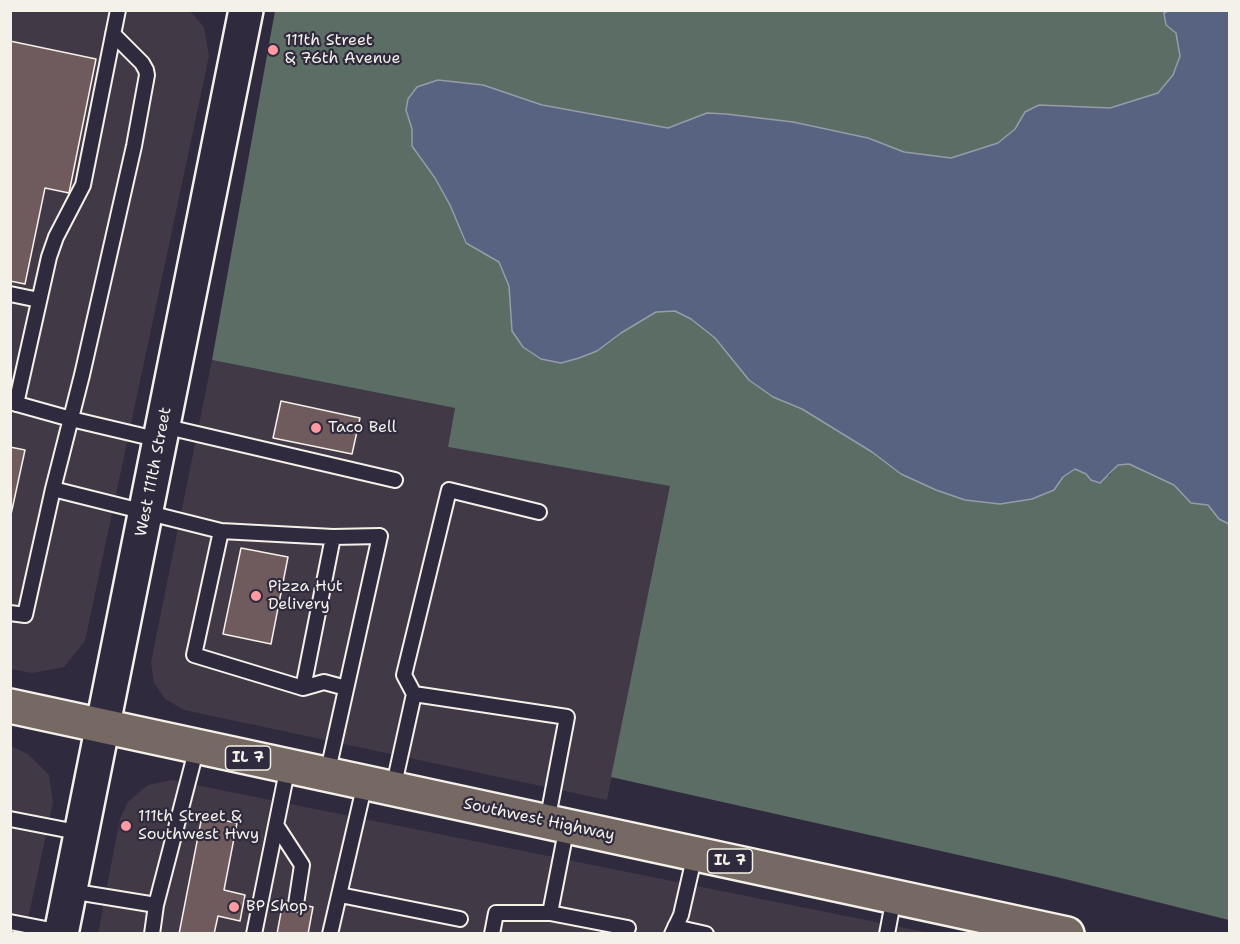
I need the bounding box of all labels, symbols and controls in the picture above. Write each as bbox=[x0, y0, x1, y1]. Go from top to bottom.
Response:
place label: 111th Street & 76th Avenue bbox=[285, 31, 400, 69]
marker: 111th Street & 76th Avenue bbox=[266, 43, 280, 57]
street label: West 111th Street bbox=[132, 406, 176, 538]
place label: Taco Bell bbox=[328, 418, 396, 438]
marker: Taco Bell bbox=[309, 421, 323, 435]
place label: Pizza Hut Delivery bbox=[268, 577, 343, 615]
marker: Pizza Hut Delivery bbox=[249, 589, 263, 603]
road number: IL 7 bbox=[226, 746, 270, 770]
street label: Southwest Highway bbox=[462, 795, 616, 845]
place label: 111th Street & Southwest Hwy bbox=[138, 807, 259, 845]
marker: 111th Street & Southwest Hwy bbox=[119, 819, 133, 833]
road number: IL 7 bbox=[708, 849, 752, 873]
place label: BP Shop bbox=[246, 897, 308, 917]
marker: BP Shop bbox=[227, 900, 241, 914]

